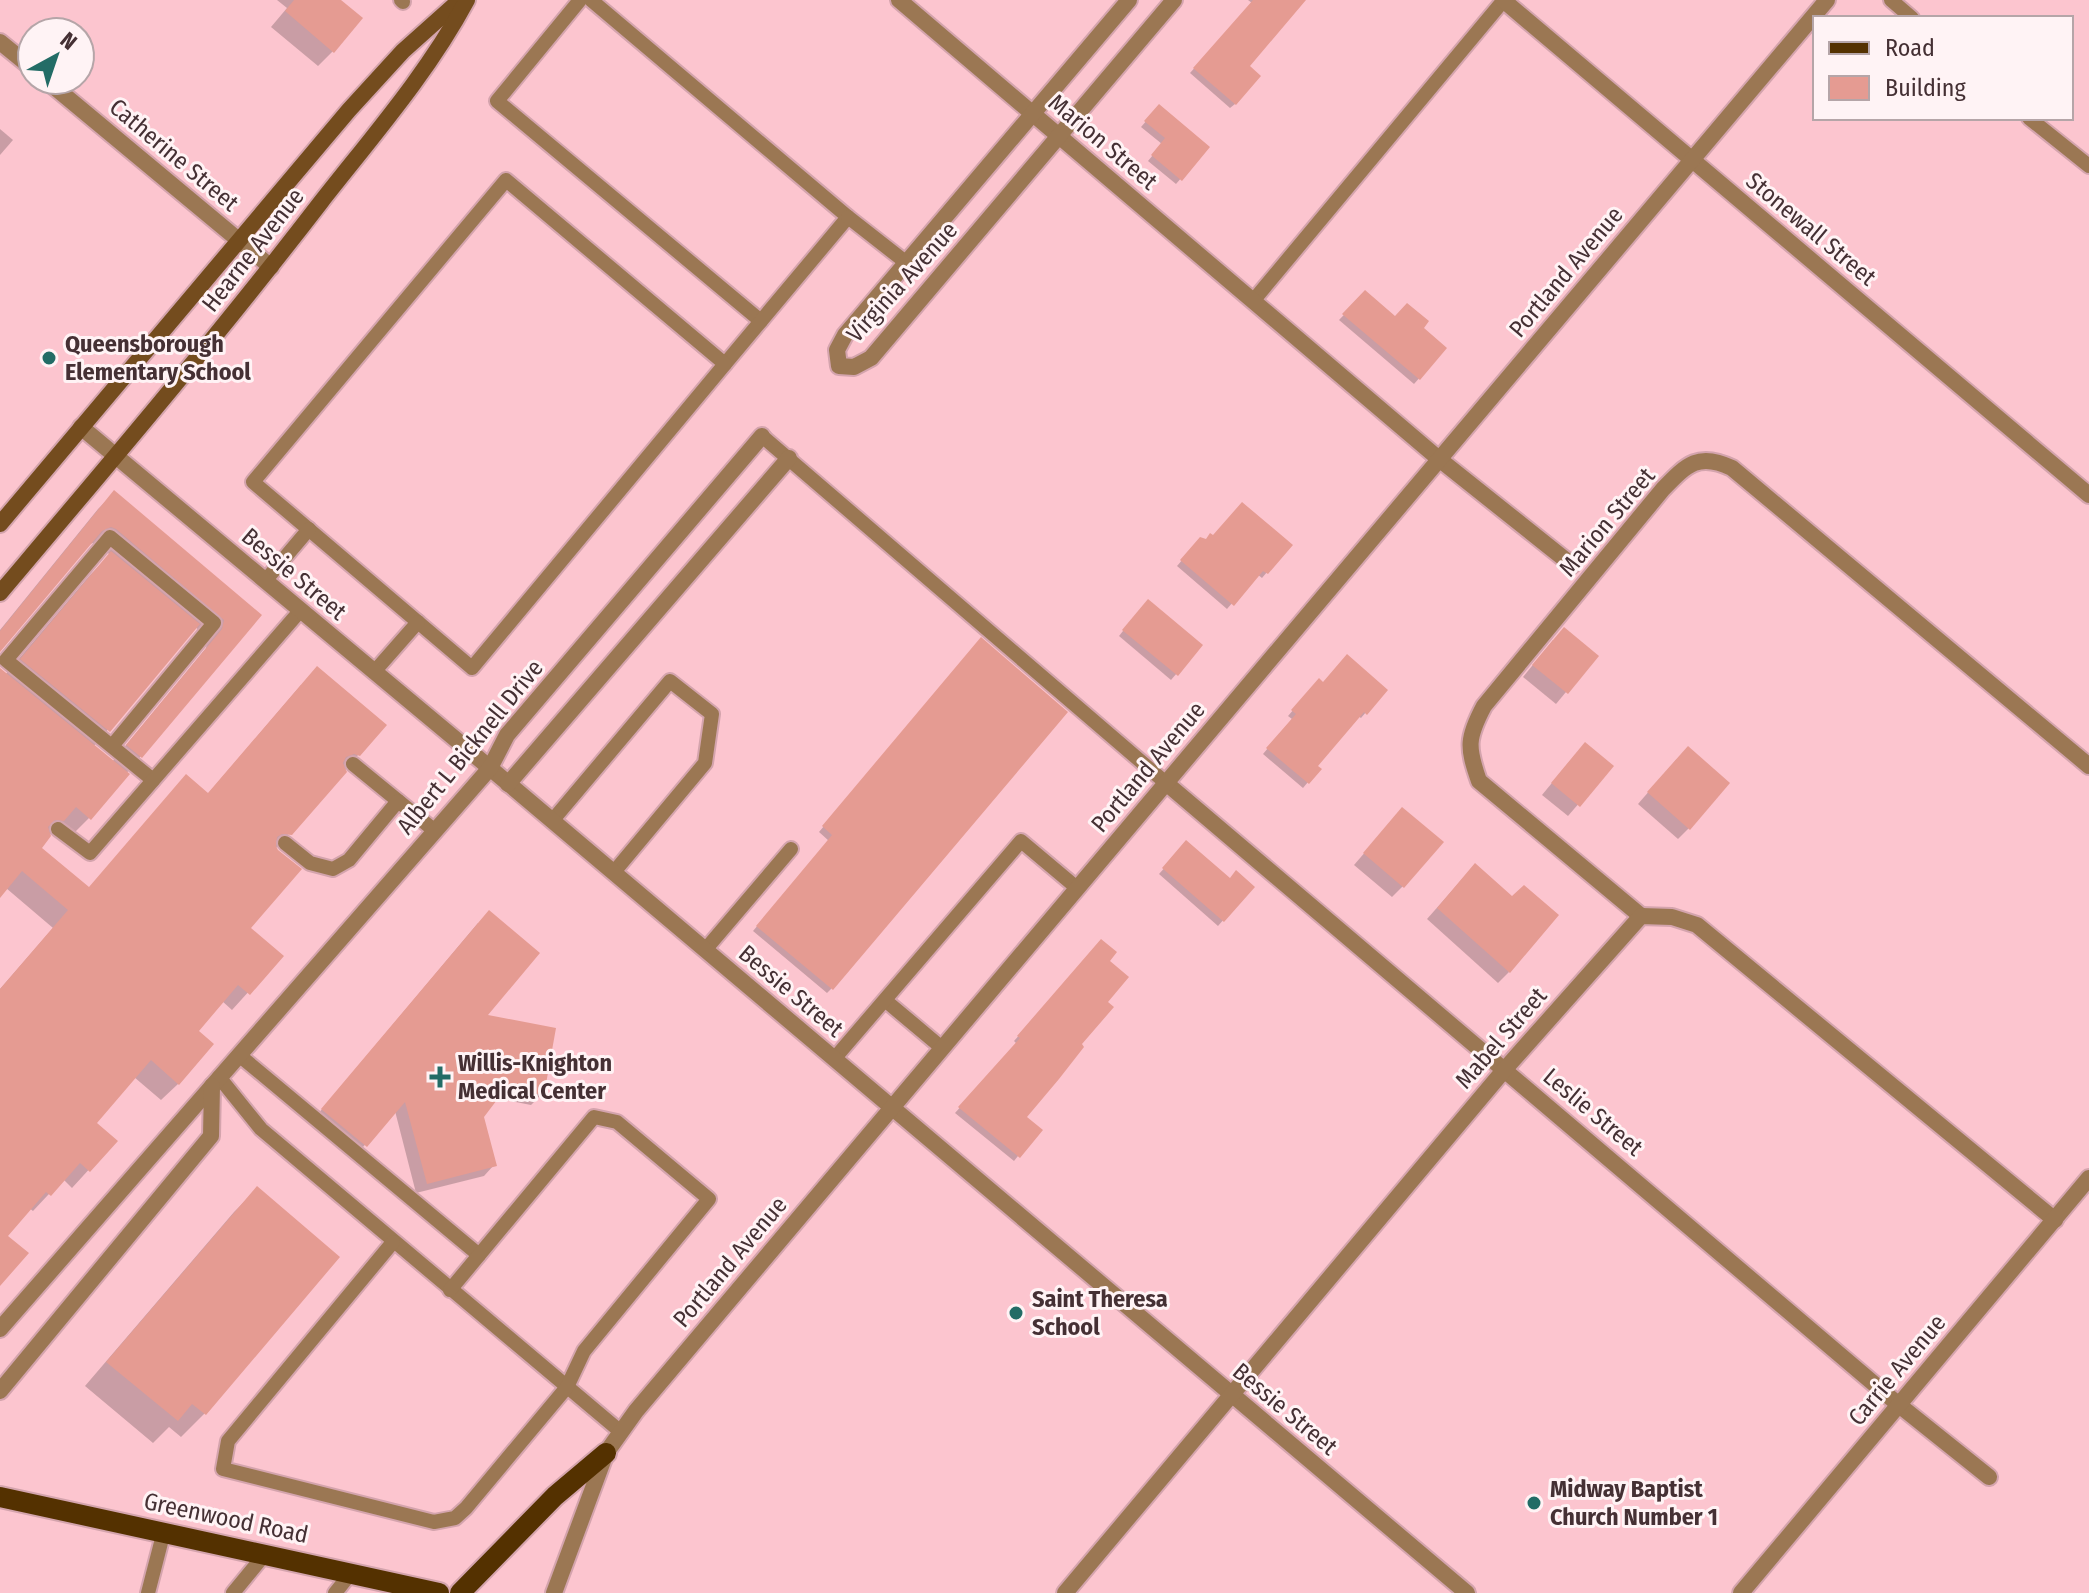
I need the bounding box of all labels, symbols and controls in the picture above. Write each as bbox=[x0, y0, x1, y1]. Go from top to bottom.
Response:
north arrow bbox=[16, 16, 96, 96]
legend bbox=[1813, 16, 2073, 120]
text: N bbox=[55, 26, 82, 56]
text: Road bbox=[1885, 34, 1935, 62]
text: Building bbox=[1885, 74, 1967, 102]
street label: Marion Street bbox=[1043, 88, 1163, 196]
street label: Catherine Street bbox=[104, 93, 244, 217]
street label: Stonewall Street bbox=[1740, 167, 1882, 291]
street label: Hearne Avenue bbox=[196, 183, 310, 317]
street label: Portland Avenue bbox=[1503, 201, 1629, 343]
street label: Virginia Avenue bbox=[841, 216, 963, 348]
place label: Queensborough Elementary School bbox=[65, 330, 251, 386]
marker: Queensborough Elementary School bbox=[40, 349, 58, 367]
street label: Marion Street bbox=[1553, 462, 1661, 582]
street label: Bessie Street bbox=[236, 522, 352, 626]
street label: Albert L Bicknell Drive bbox=[391, 654, 549, 840]
street label: Portland Avenue bbox=[1085, 696, 1211, 838]
street label: Bessie Street bbox=[733, 939, 849, 1043]
street label: Mabel Street bbox=[1450, 982, 1552, 1094]
place label: Willis-Knighton Medical Center bbox=[458, 1049, 612, 1105]
street label: Leslie Street bbox=[1538, 1062, 1648, 1162]
marker: Willis-Knighton Medical Center bbox=[429, 1066, 451, 1088]
street label: Portland Avenue bbox=[667, 1191, 793, 1333]
place label: Saint Theresa School bbox=[1032, 1285, 1168, 1341]
marker: Saint Theresa School bbox=[1007, 1304, 1025, 1322]
street label: Carrie Avenue bbox=[1843, 1309, 1951, 1431]
street label: Bessie Street bbox=[1227, 1357, 1343, 1461]
place label: Midway Baptist Church Number 1 bbox=[1550, 1475, 1718, 1531]
street label: Greenwood Road bbox=[141, 1487, 311, 1549]
marker: Midway Baptist Church Number 1 bbox=[1525, 1494, 1543, 1512]

